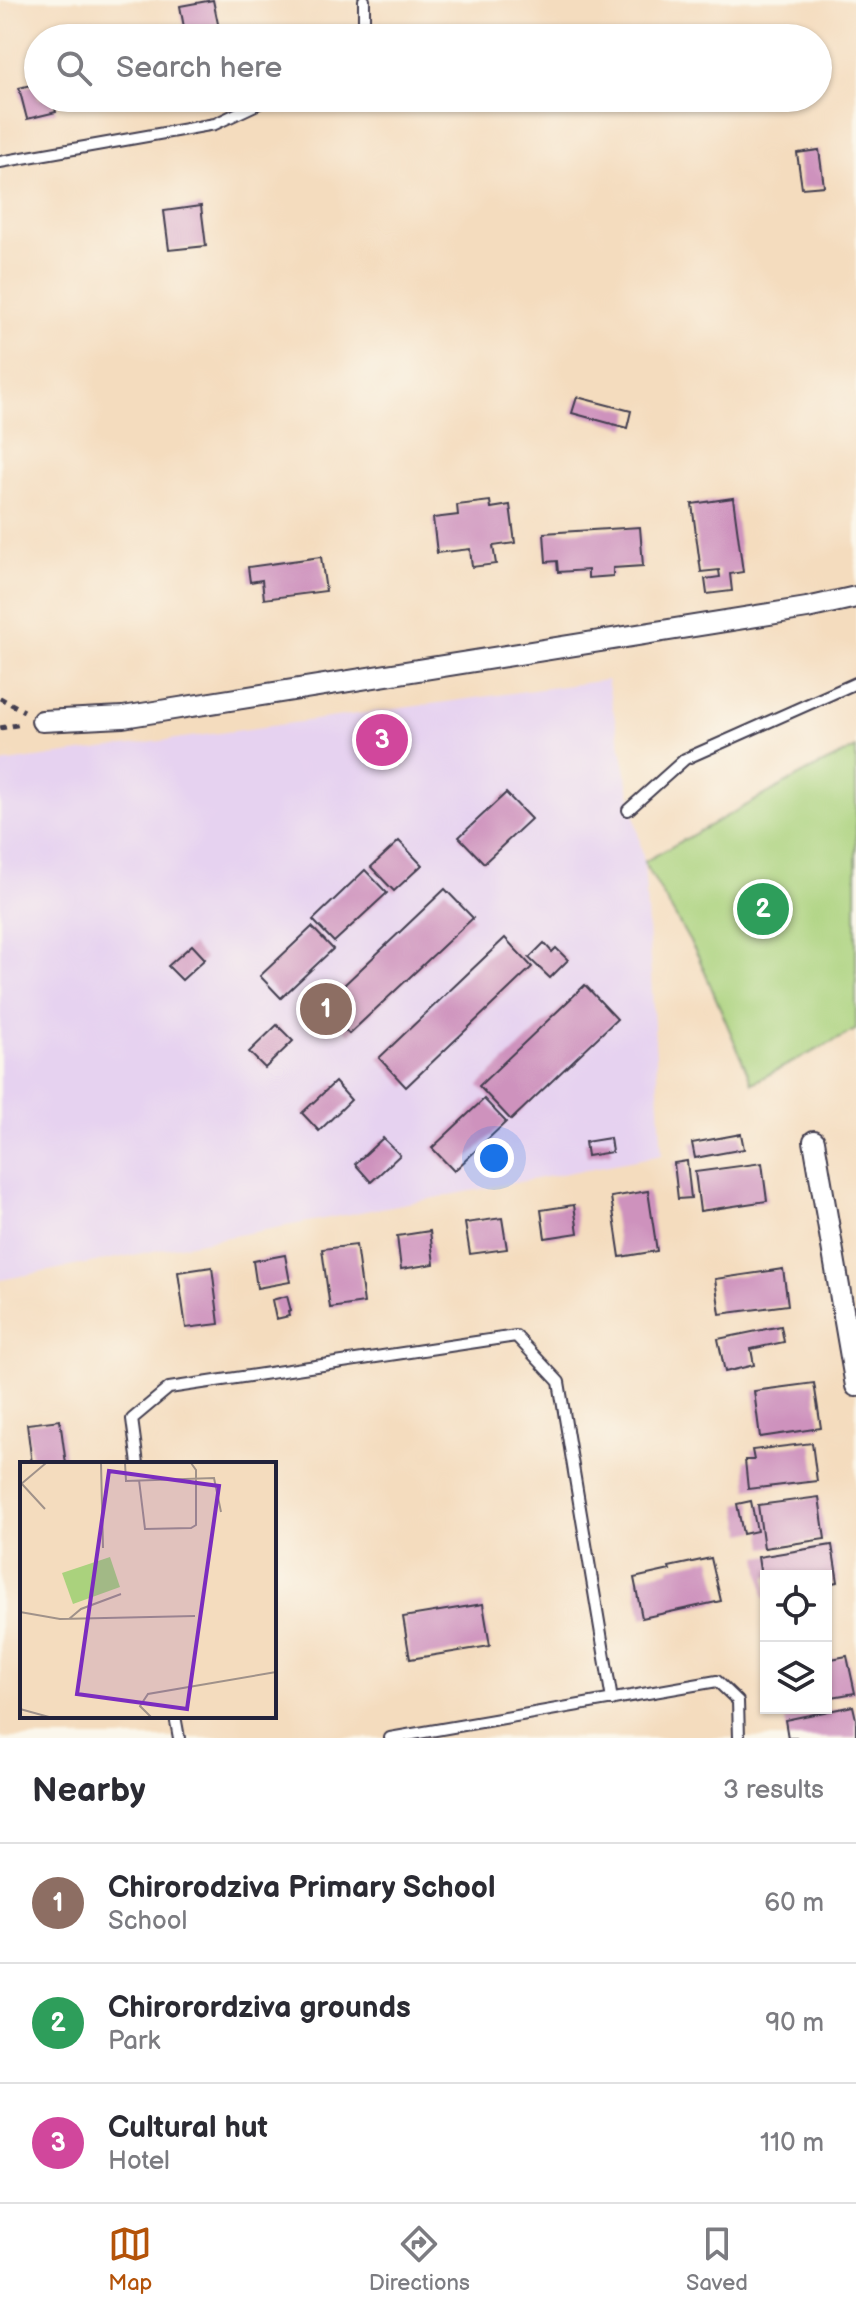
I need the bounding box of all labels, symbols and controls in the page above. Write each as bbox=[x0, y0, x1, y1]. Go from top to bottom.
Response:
search box bbox=[24, 24, 832, 112]
icon: search bbox=[52, 46, 96, 90]
text: Search here bbox=[116, 50, 282, 86]
pin: 3 bbox=[356, 710, 408, 770]
pin: 2 bbox=[737, 879, 789, 939]
pin: 1 bbox=[300, 979, 352, 1039]
your location bbox=[474, 1138, 514, 1178]
inset map bbox=[20, 1462, 276, 1718]
map controls bbox=[760, 1570, 832, 1714]
button: locate bbox=[760, 1570, 832, 1642]
button: layers bbox=[760, 1642, 832, 1714]
text: Nearby bbox=[32, 1770, 146, 1811]
text: 3 results bbox=[723, 1775, 824, 1806]
text: Chirorodziva Primary School bbox=[108, 1870, 495, 1906]
text: 1 bbox=[53, 1888, 63, 1919]
text: 60 m bbox=[764, 1888, 824, 1919]
text: School bbox=[108, 1906, 187, 1937]
text: Chirorordziva grounds bbox=[108, 1990, 411, 2026]
text: 2 bbox=[50, 2008, 66, 2039]
text: 90 m bbox=[765, 2008, 824, 2039]
text: Park bbox=[108, 2026, 160, 2057]
text: Cultural hut bbox=[108, 2110, 268, 2146]
text: 3 bbox=[50, 2128, 66, 2159]
text: 110 m bbox=[760, 2128, 824, 2159]
text: Hotel bbox=[108, 2146, 170, 2177]
tab: Map bbox=[108, 2222, 152, 2297]
tab: Directions bbox=[369, 2222, 470, 2297]
tab: Saved bbox=[686, 2222, 748, 2297]

